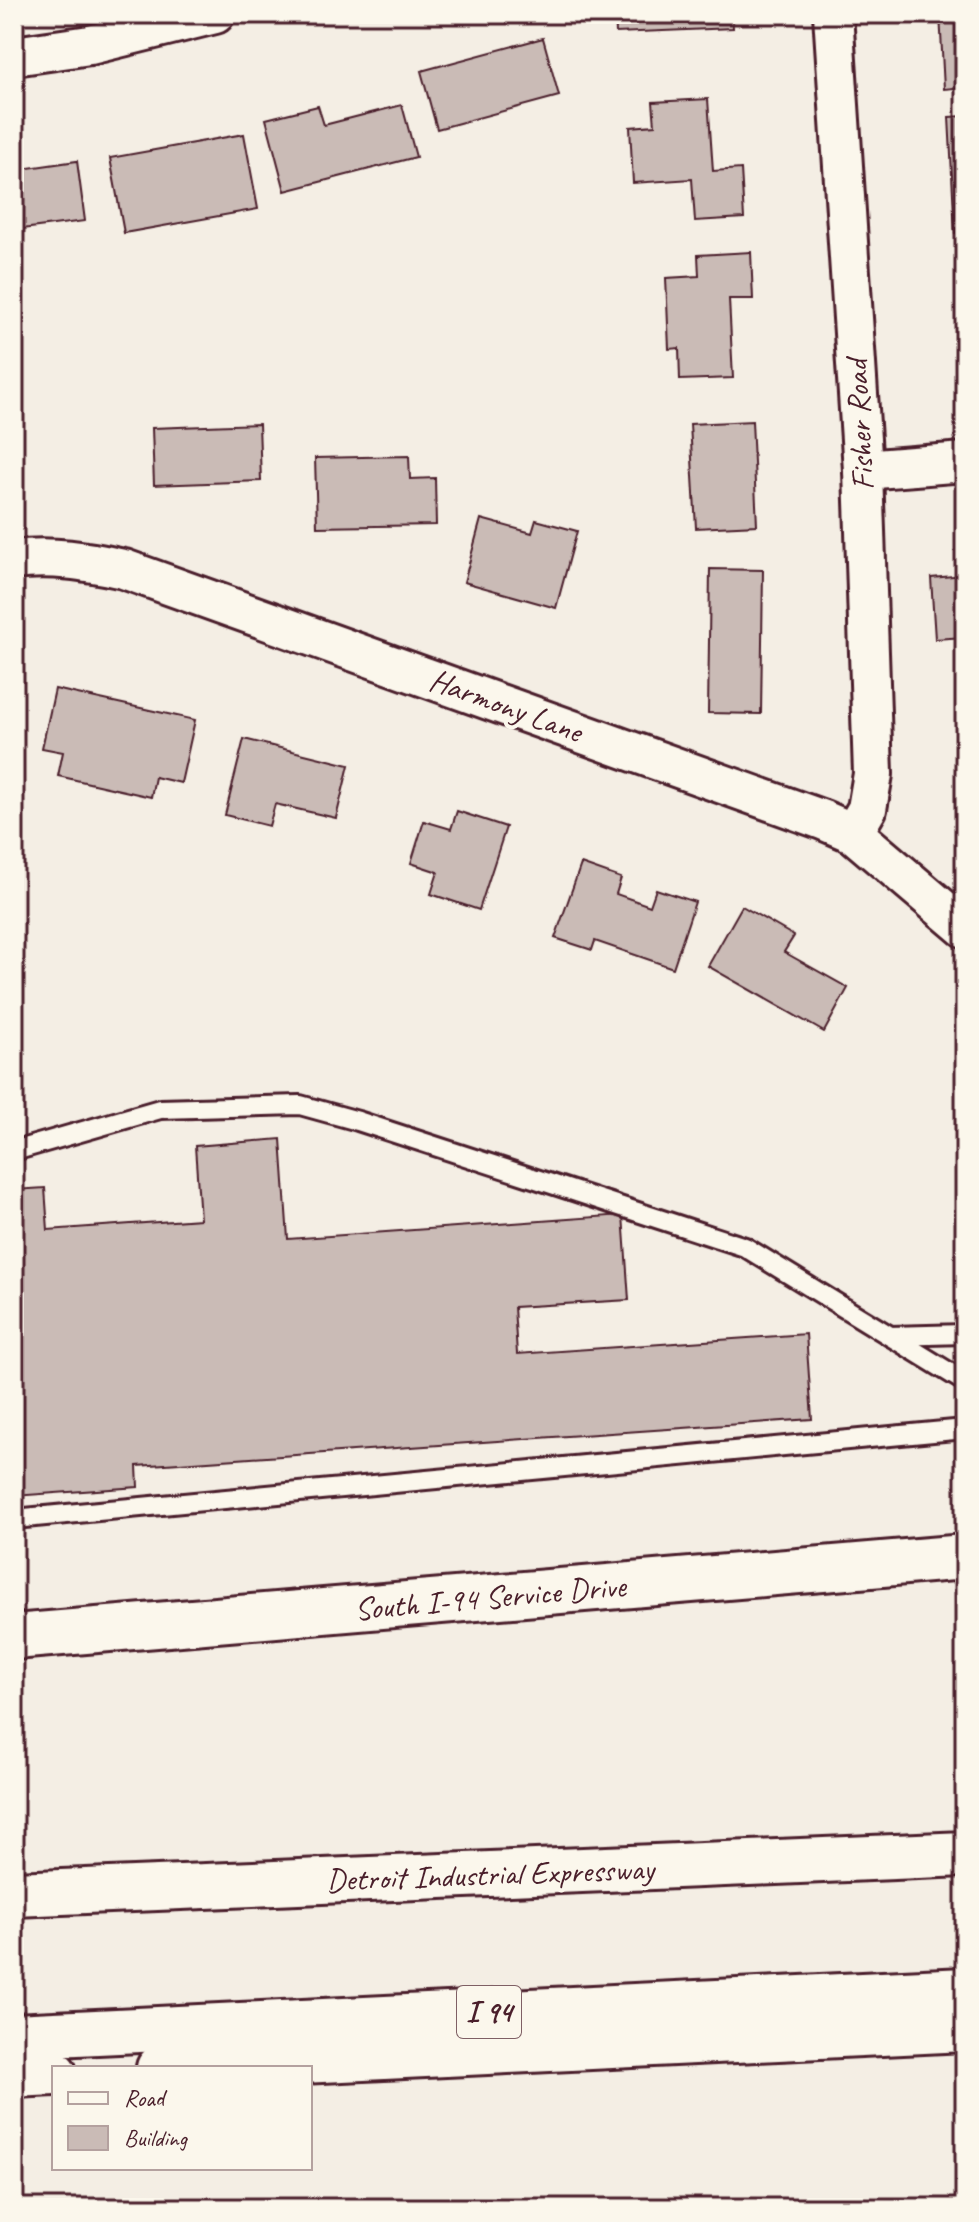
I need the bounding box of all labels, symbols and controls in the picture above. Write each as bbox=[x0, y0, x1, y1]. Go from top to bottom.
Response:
street label: Fisher Road bbox=[835, 354, 883, 491]
street label: Harmony Lane bbox=[424, 659, 590, 753]
street label: South I-94 Service Drive bbox=[353, 1565, 630, 1630]
street label: Detroit Industrial Expressway bbox=[325, 1848, 658, 1901]
road number: I 94 bbox=[457, 1986, 521, 2038]
legend bbox=[52, 2066, 312, 2170]
text: Road bbox=[124, 2083, 168, 2113]
text: Building bbox=[124, 2123, 189, 2153]

